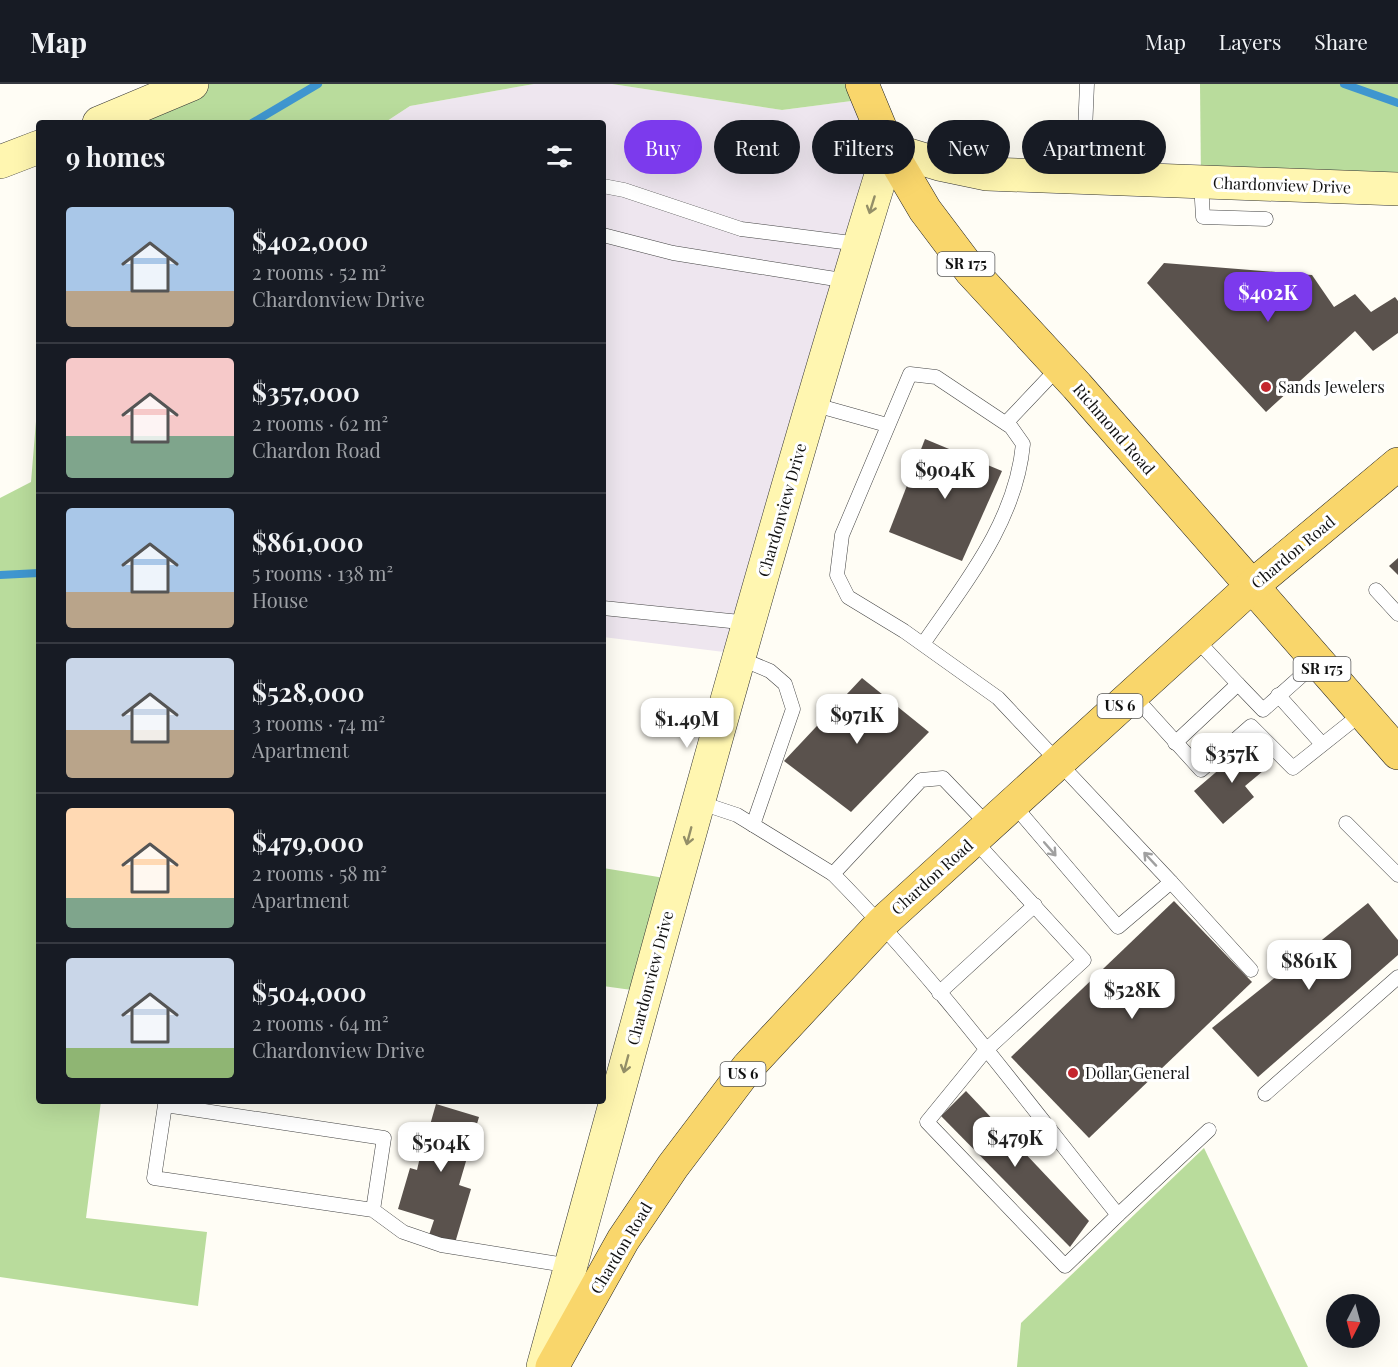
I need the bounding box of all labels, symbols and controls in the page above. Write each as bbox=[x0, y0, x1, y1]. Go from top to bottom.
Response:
text: Map bbox=[30, 23, 87, 60]
text: Map bbox=[1145, 27, 1186, 55]
text: Layers bbox=[1219, 27, 1281, 55]
text: Share bbox=[1314, 27, 1368, 55]
chip: Buy bbox=[624, 120, 702, 174]
chip: Rent bbox=[714, 120, 800, 174]
chip: Filters bbox=[812, 120, 915, 174]
chip: New bbox=[927, 120, 1010, 174]
chip: Apartment bbox=[1022, 120, 1166, 174]
text: 9 homes bbox=[66, 139, 165, 174]
icon: filters bbox=[543, 140, 576, 173]
street label: Chardonview Drive bbox=[1213, 172, 1351, 197]
one-way arrow bbox=[866, 195, 877, 214]
text: $402,000 bbox=[252, 223, 368, 258]
icon: home bbox=[114, 231, 186, 303]
road number: SR 175 bbox=[938, 252, 994, 276]
text: 2 rooms · 52 m² bbox=[252, 258, 386, 285]
pin: $402K bbox=[1226, 272, 1310, 323]
text: $402K bbox=[1238, 278, 1298, 305]
text: Chardonview Drive bbox=[252, 285, 425, 312]
text: $357,000 bbox=[252, 374, 360, 409]
place label: Sands Jewelers bbox=[1278, 376, 1385, 397]
street label: Richmond Road bbox=[1069, 379, 1160, 479]
marker: Sands Jewelers bbox=[1259, 380, 1273, 394]
icon: home bbox=[114, 382, 186, 454]
text: 2 rooms · 62 m² bbox=[252, 409, 388, 436]
text: Chardon Road bbox=[252, 436, 381, 463]
street label: Chardonview Drive bbox=[752, 441, 811, 579]
pin: $904K bbox=[903, 449, 987, 500]
text: $904K bbox=[915, 455, 975, 482]
street label: Chardon Road bbox=[1246, 510, 1339, 593]
text: $861,000 bbox=[252, 524, 363, 559]
icon: home bbox=[114, 532, 186, 604]
text: 5 rooms · 138 m² bbox=[252, 559, 393, 586]
text: House bbox=[252, 586, 308, 613]
road number: SR 175 bbox=[1294, 657, 1350, 681]
text: $528,000 bbox=[252, 674, 364, 709]
icon: home bbox=[114, 682, 186, 754]
pin: $971K bbox=[815, 694, 899, 745]
road number: US 6 bbox=[1098, 694, 1142, 718]
pin: $1.49M bbox=[638, 698, 736, 749]
text: $971K bbox=[830, 700, 884, 727]
text: $1.49M bbox=[655, 704, 719, 731]
text: 3 rooms · 74 m² bbox=[252, 709, 385, 736]
pin: $357K bbox=[1190, 733, 1274, 784]
text: Apartment bbox=[252, 736, 349, 763]
text: $357K bbox=[1205, 739, 1259, 766]
text: $479,000 bbox=[252, 824, 364, 859]
one-way arrow bbox=[683, 826, 694, 845]
icon: home bbox=[114, 832, 186, 904]
street label: Chardon Road bbox=[886, 834, 977, 919]
one-way arrow bbox=[1043, 840, 1057, 856]
one-way arrow bbox=[1142, 852, 1157, 867]
text: 2 rooms · 58 m² bbox=[252, 859, 387, 886]
text: Apartment bbox=[252, 886, 349, 913]
street label: Chardonview Drive bbox=[621, 908, 678, 1047]
pin: $861K bbox=[1267, 940, 1351, 991]
text: $861K bbox=[1281, 946, 1337, 973]
pin: $528K bbox=[1090, 969, 1174, 1020]
text: $504,000 bbox=[252, 974, 367, 1009]
text: $528K bbox=[1104, 975, 1160, 1002]
icon: home bbox=[114, 982, 186, 1054]
text: 2 rooms · 64 m² bbox=[252, 1009, 389, 1036]
text: Chardonview Drive bbox=[252, 1036, 425, 1063]
one-way arrow bbox=[620, 1054, 631, 1073]
road number: US 6 bbox=[720, 1062, 766, 1086]
place label: Dollar General bbox=[1085, 1062, 1190, 1083]
marker: Dollar General bbox=[1066, 1066, 1080, 1080]
pin: $479K bbox=[973, 1117, 1057, 1168]
pin: $504K bbox=[399, 1122, 483, 1173]
text: $479K bbox=[987, 1123, 1043, 1150]
text: $504K bbox=[412, 1128, 470, 1155]
street label: Chardon Road bbox=[585, 1198, 656, 1297]
north arrow bbox=[1326, 1294, 1380, 1348]
map controls bbox=[1326, 1294, 1380, 1348]

